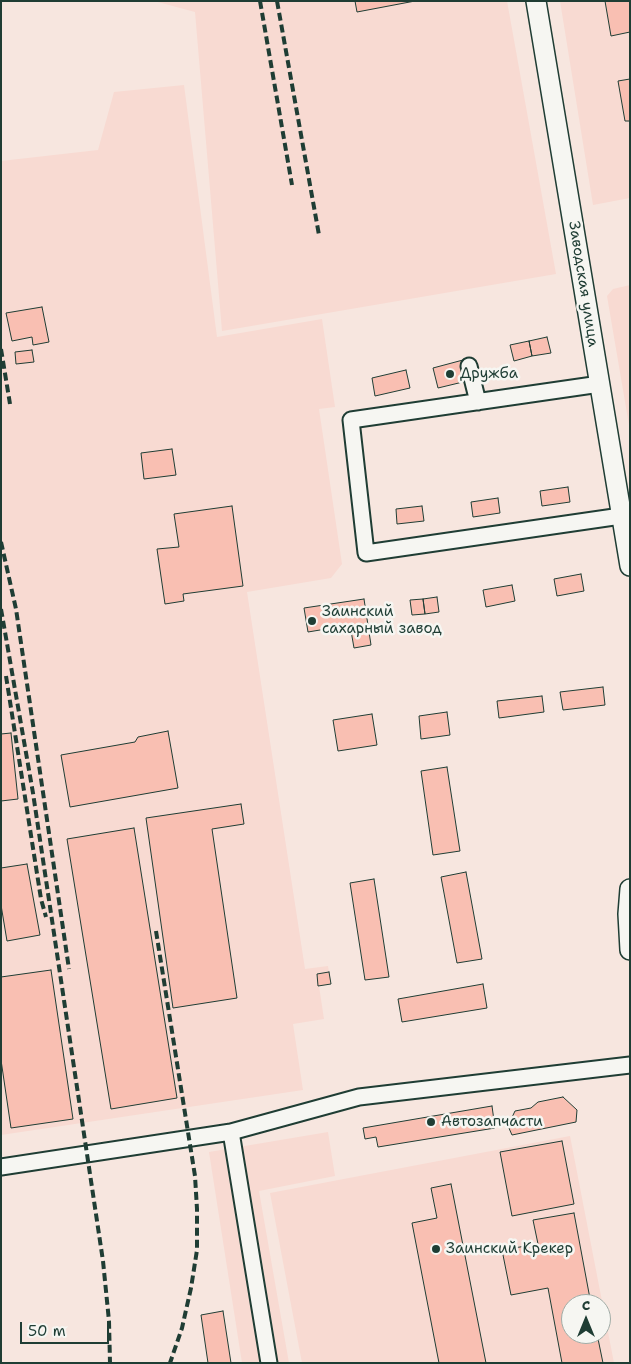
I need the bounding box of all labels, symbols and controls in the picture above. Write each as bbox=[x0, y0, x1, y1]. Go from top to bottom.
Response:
street label: Заводская улица bbox=[564, 220, 602, 348]
place label: Дружба bbox=[460, 365, 518, 383]
marker: Дружба bbox=[444, 368, 456, 380]
place label: Заинский сахарный завод bbox=[322, 603, 442, 638]
marker: Заинский сахарный завод bbox=[306, 615, 318, 627]
place label: Автозапчасти bbox=[441, 1113, 543, 1131]
marker: Автозапчасти bbox=[425, 1116, 437, 1128]
place label: Заинский Крекер bbox=[446, 1240, 573, 1258]
marker: Заинский Крекер bbox=[430, 1243, 442, 1255]
north arrow bbox=[561, 1294, 611, 1344]
text: С bbox=[582, 1296, 590, 1314]
scale bar bbox=[22, 1312, 111, 1344]
text: 50 m bbox=[28, 1321, 66, 1341]

